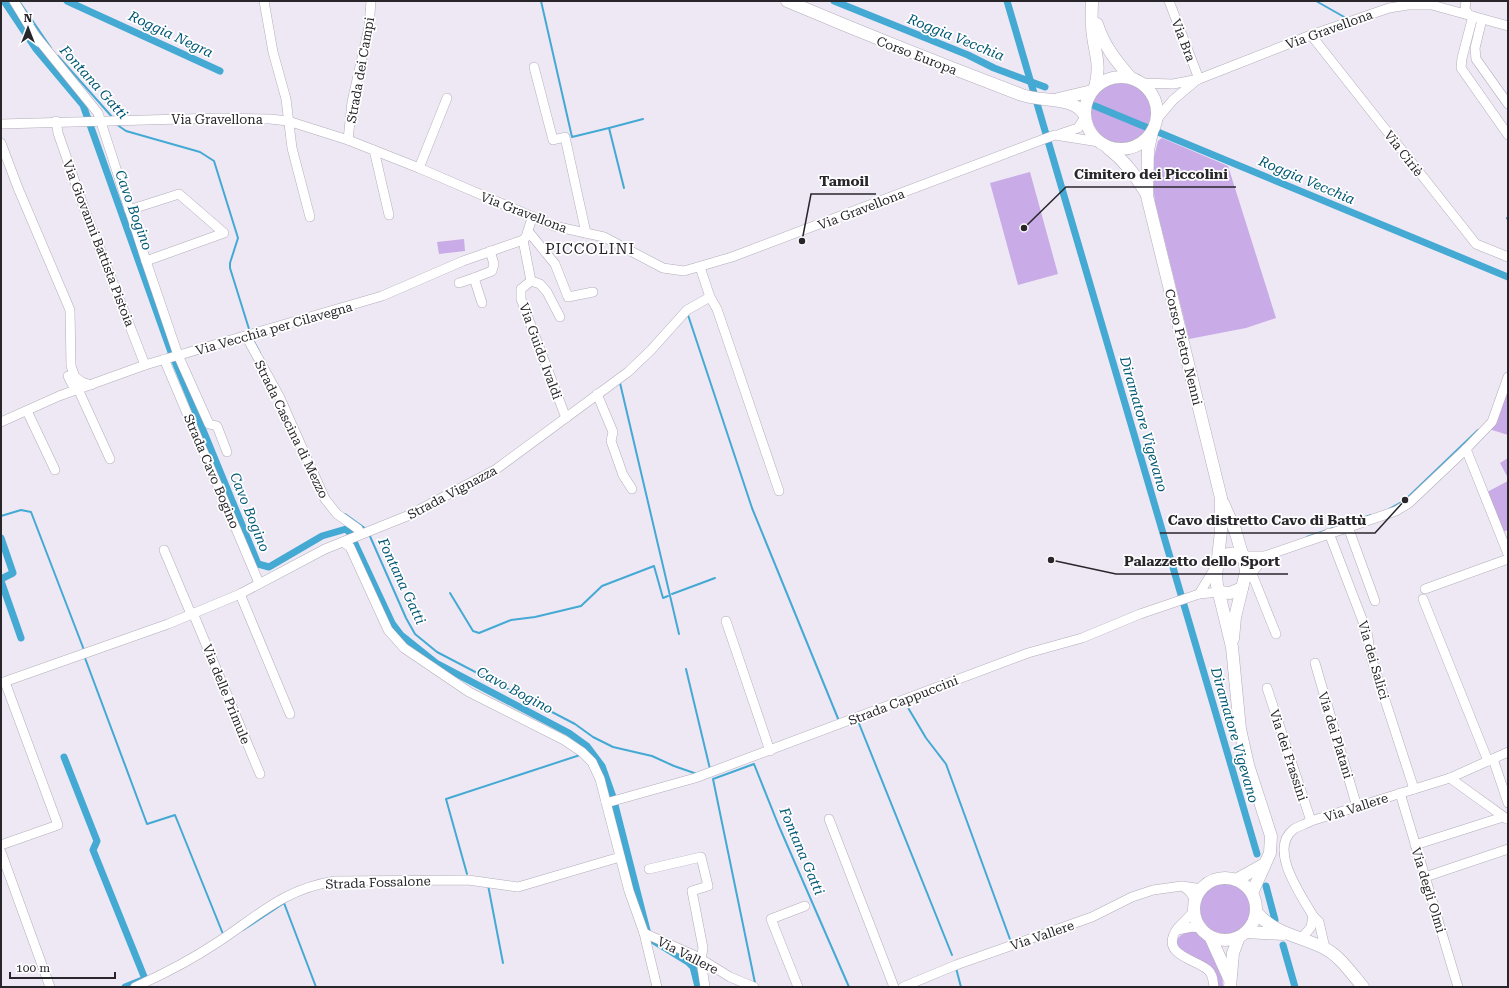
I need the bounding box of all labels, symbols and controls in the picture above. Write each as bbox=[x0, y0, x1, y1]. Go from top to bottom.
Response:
water label: Roggia Negra bbox=[125, 7, 216, 61]
street label: Via Gravellona bbox=[1284, 7, 1375, 52]
north arrow bbox=[8, 8, 48, 48]
water label: Roggia Vecchia bbox=[904, 10, 1007, 64]
text: N bbox=[24, 12, 33, 25]
street label: Strada dei Campi bbox=[344, 16, 377, 124]
street label: Via Bra bbox=[1169, 17, 1199, 64]
street label: Corso Europa bbox=[874, 33, 959, 78]
water label: Fontana Gatti bbox=[56, 41, 131, 122]
street label: Via Gravellona bbox=[171, 112, 263, 127]
street label: Via Ciriè bbox=[1381, 127, 1426, 179]
water label: Roggia Vecchia bbox=[1256, 152, 1357, 207]
street label: Via Giovanni Battista Pistoia bbox=[60, 158, 137, 329]
callout: Cimitero dei Piccolini bbox=[1066, 161, 1236, 187]
text: Cimitero dei Piccolini bbox=[1074, 166, 1228, 182]
water label: Cavo Bogino bbox=[112, 168, 156, 252]
callout: Tamoil bbox=[811, 168, 876, 194]
text: Tamoil bbox=[819, 173, 869, 189]
street label: Via Gravellona bbox=[816, 186, 907, 233]
street label: Via Gravellona bbox=[478, 189, 569, 236]
district label: PICCOLINI bbox=[545, 240, 635, 258]
street label: Corso Pietro Nenni bbox=[1162, 287, 1205, 407]
street label: Via Vecchia per Cilavegna bbox=[194, 299, 354, 358]
street label: Via Guido Ivaldi bbox=[516, 301, 565, 401]
water label: Diramatore Vigevano bbox=[1117, 353, 1171, 494]
street label: Strada Cascina di Mezzo bbox=[252, 358, 332, 501]
street label: Strada Cavo Bogino bbox=[181, 412, 242, 531]
street label: Strada Vignazza bbox=[405, 463, 499, 522]
water label: Cavo Bogino bbox=[227, 470, 273, 554]
callout: Cavo distretto Cavo di Battù bbox=[1160, 507, 1375, 533]
text: Cavo distretto Cavo di Battù bbox=[1168, 512, 1366, 528]
water label: Fontana Gatti bbox=[375, 534, 429, 627]
callout: Palazzetto dello Sport bbox=[1116, 548, 1288, 574]
text: Palazzetto dello Sport bbox=[1124, 553, 1280, 569]
street label: Via dei Salici bbox=[1355, 619, 1392, 701]
street label: Via delle Primule bbox=[200, 642, 253, 746]
water label: Cavo Bogino bbox=[474, 663, 556, 717]
water label: Diramatore Vigevano bbox=[1208, 664, 1262, 805]
street label: Strada Cappuccini bbox=[846, 673, 960, 728]
street label: Via dei Platani bbox=[1315, 690, 1356, 780]
street label: Via dei Frassini bbox=[1267, 707, 1310, 803]
street label: Via Vallere bbox=[1322, 790, 1390, 825]
water label: Fontana Gatti bbox=[776, 804, 828, 897]
street label: Via degli Olmi bbox=[1408, 846, 1449, 934]
street label: Strada Fossalone bbox=[325, 873, 431, 892]
street label: Via Vallere bbox=[1008, 918, 1076, 953]
street label: Via Vallere bbox=[655, 934, 721, 977]
scale bar bbox=[10, 954, 115, 980]
text: 100 m bbox=[16, 961, 50, 975]

